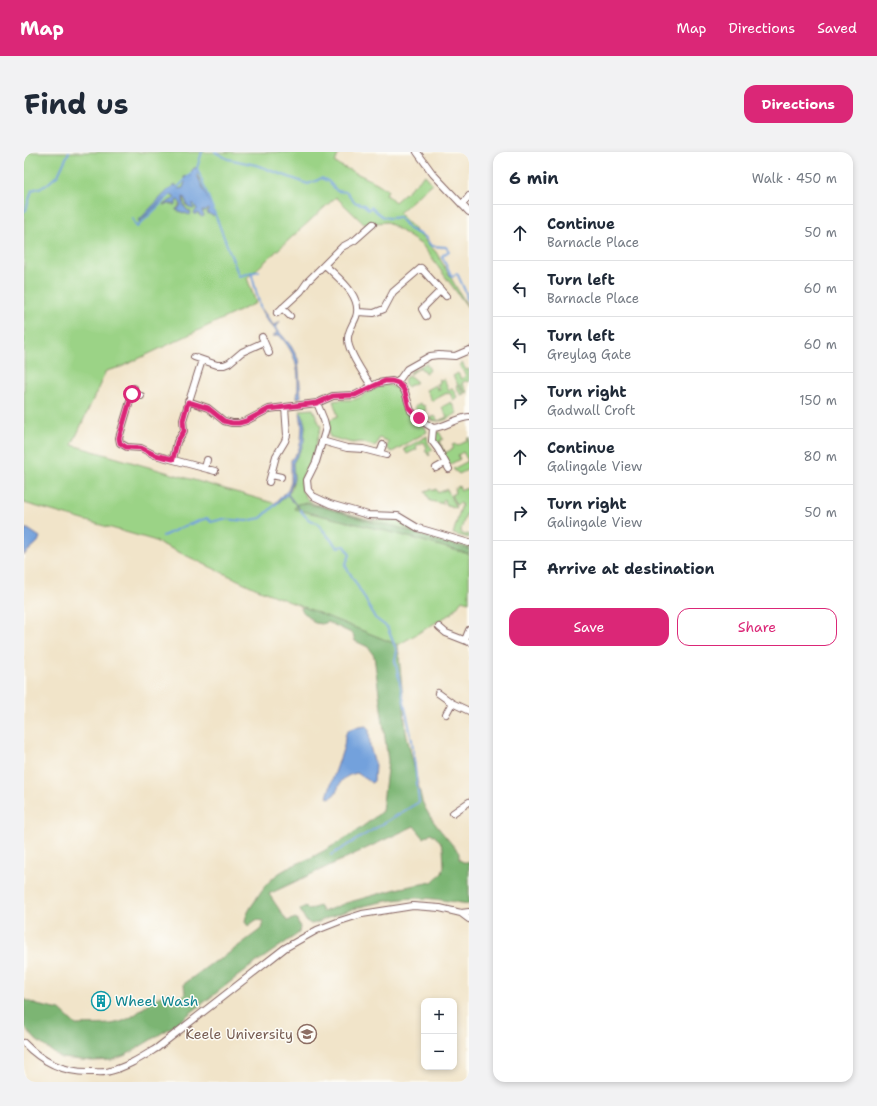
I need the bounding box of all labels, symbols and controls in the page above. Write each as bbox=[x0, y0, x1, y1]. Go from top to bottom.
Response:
text: Map bbox=[20, 16, 64, 41]
text: Map bbox=[677, 19, 707, 37]
text: Directions bbox=[729, 19, 795, 37]
text: Saved bbox=[817, 19, 857, 37]
text: Find us bbox=[24, 85, 129, 123]
button: Directions bbox=[744, 85, 853, 123]
text: 6 min bbox=[509, 167, 559, 189]
text: Walk · 450 m bbox=[752, 170, 837, 187]
text: Continue bbox=[547, 214, 615, 234]
icon: ahead bbox=[509, 222, 531, 244]
text: 50 m bbox=[804, 224, 837, 241]
text: Barnacle Place bbox=[547, 234, 639, 251]
text: Turn left bbox=[547, 270, 615, 290]
icon: left bbox=[509, 278, 531, 300]
text: 60 m bbox=[804, 280, 837, 297]
text: Barnacle Place bbox=[547, 290, 639, 307]
text: Turn left bbox=[547, 326, 615, 346]
icon: left bbox=[509, 334, 531, 356]
text: 60 m bbox=[804, 336, 837, 353]
text: Greylag Gate bbox=[547, 346, 631, 363]
text: Turn right bbox=[547, 382, 627, 402]
route start bbox=[123, 385, 141, 403]
icon: right bbox=[509, 390, 531, 412]
text: 150 m bbox=[799, 392, 837, 409]
text: Gadwall Croft bbox=[547, 402, 635, 419]
route end bbox=[410, 409, 428, 427]
text: Continue bbox=[547, 438, 615, 458]
icon: ahead bbox=[509, 446, 531, 468]
text: 80 m bbox=[803, 448, 837, 465]
text: Galingale View bbox=[547, 458, 642, 475]
text: Turn right bbox=[547, 494, 627, 514]
icon: right bbox=[509, 502, 531, 524]
text: 50 m bbox=[804, 504, 837, 521]
text: Galingale View bbox=[547, 514, 642, 531]
icon: arrive bbox=[509, 558, 531, 580]
text: Arrive at destination bbox=[547, 559, 715, 579]
button: Save bbox=[509, 608, 669, 646]
button: Share bbox=[677, 608, 837, 646]
building icon: Wheel Wash bbox=[90, 990, 112, 1012]
place label: Wheel Wash bbox=[115, 992, 198, 1010]
map controls bbox=[421, 998, 457, 1070]
button: + bbox=[421, 998, 457, 1034]
school or university icon: Keele University bbox=[296, 1023, 318, 1045]
place label: Keele University bbox=[185, 1025, 293, 1043]
button: − bbox=[421, 1034, 457, 1070]

